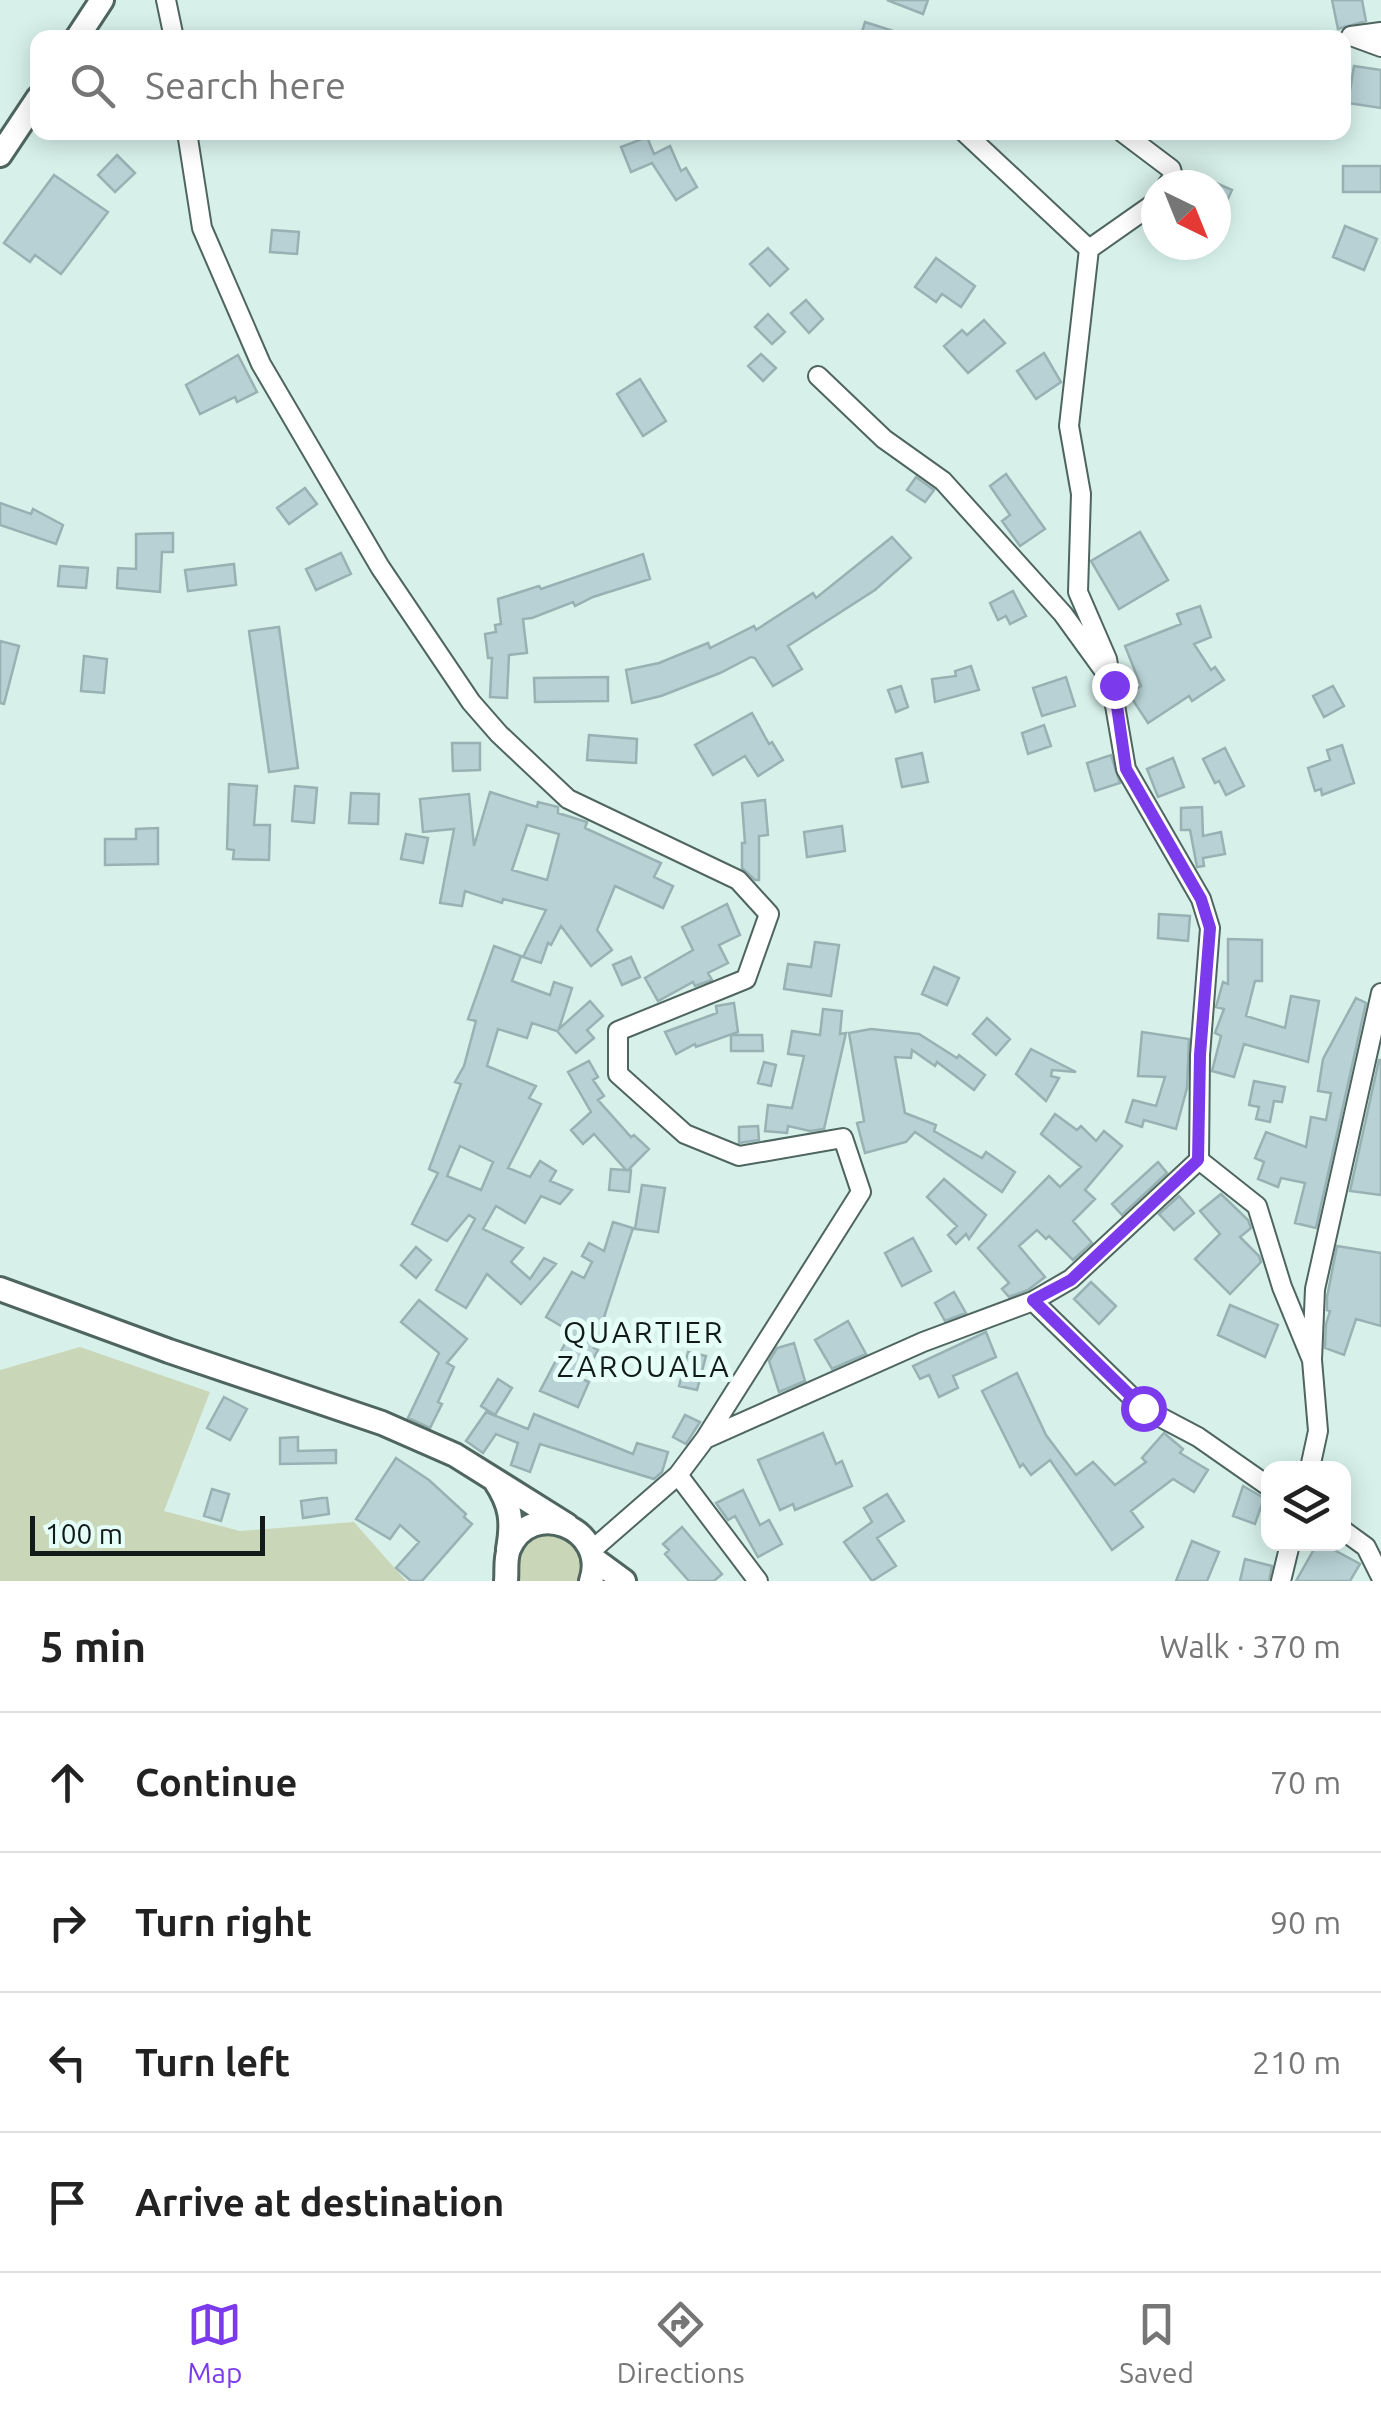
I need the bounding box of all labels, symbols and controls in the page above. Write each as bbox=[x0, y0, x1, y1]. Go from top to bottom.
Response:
search box bbox=[30, 30, 1351, 140]
icon: search bbox=[65, 58, 120, 113]
text: Search here bbox=[145, 64, 346, 106]
north arrow bbox=[1141, 170, 1231, 260]
route end bbox=[1092, 663, 1138, 709]
district label: QUARTIER ZAROUALA bbox=[557, 1315, 731, 1383]
route start bbox=[1121, 1386, 1167, 1432]
map controls bbox=[1261, 1461, 1351, 1551]
button: layers bbox=[1261, 1461, 1351, 1551]
scale bar bbox=[30, 1511, 265, 1556]
text: 100 m bbox=[45, 1518, 123, 1549]
text: 5 min bbox=[40, 1623, 146, 1670]
text: Walk · 370 m bbox=[1159, 1628, 1341, 1664]
icon: ahead bbox=[40, 1755, 95, 1810]
text: Continue bbox=[135, 1761, 297, 1803]
text: 70 m bbox=[1270, 1764, 1341, 1800]
icon: right bbox=[40, 1895, 95, 1950]
text: Turn right bbox=[135, 1901, 312, 1943]
text: 90 m bbox=[1270, 1904, 1341, 1940]
icon: left bbox=[40, 2035, 95, 2090]
text: Turn left bbox=[135, 2041, 290, 2083]
text: 210 m bbox=[1252, 2044, 1341, 2080]
icon: arrive bbox=[40, 2175, 95, 2230]
text: Arrive at destination bbox=[135, 2181, 504, 2223]
tab: Map bbox=[187, 2297, 242, 2388]
tab: Directions bbox=[617, 2297, 745, 2388]
tab: Saved bbox=[1119, 2297, 1194, 2388]

